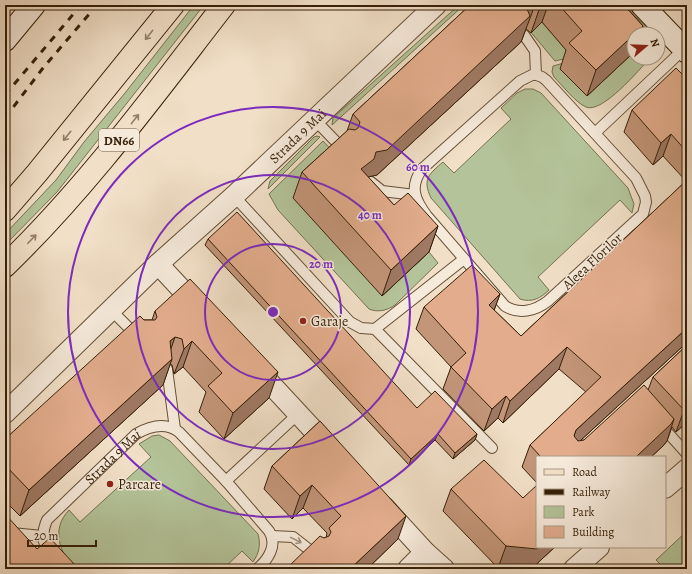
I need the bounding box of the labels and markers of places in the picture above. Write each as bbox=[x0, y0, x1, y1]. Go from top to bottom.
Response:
centre of rings bbox=[266, 305, 280, 319]
place label: Garaje bbox=[311, 312, 348, 331]
marker: Garaje bbox=[298, 316, 308, 326]
place label: Parcare bbox=[118, 475, 161, 494]
marker: Parcare bbox=[105, 479, 115, 489]

